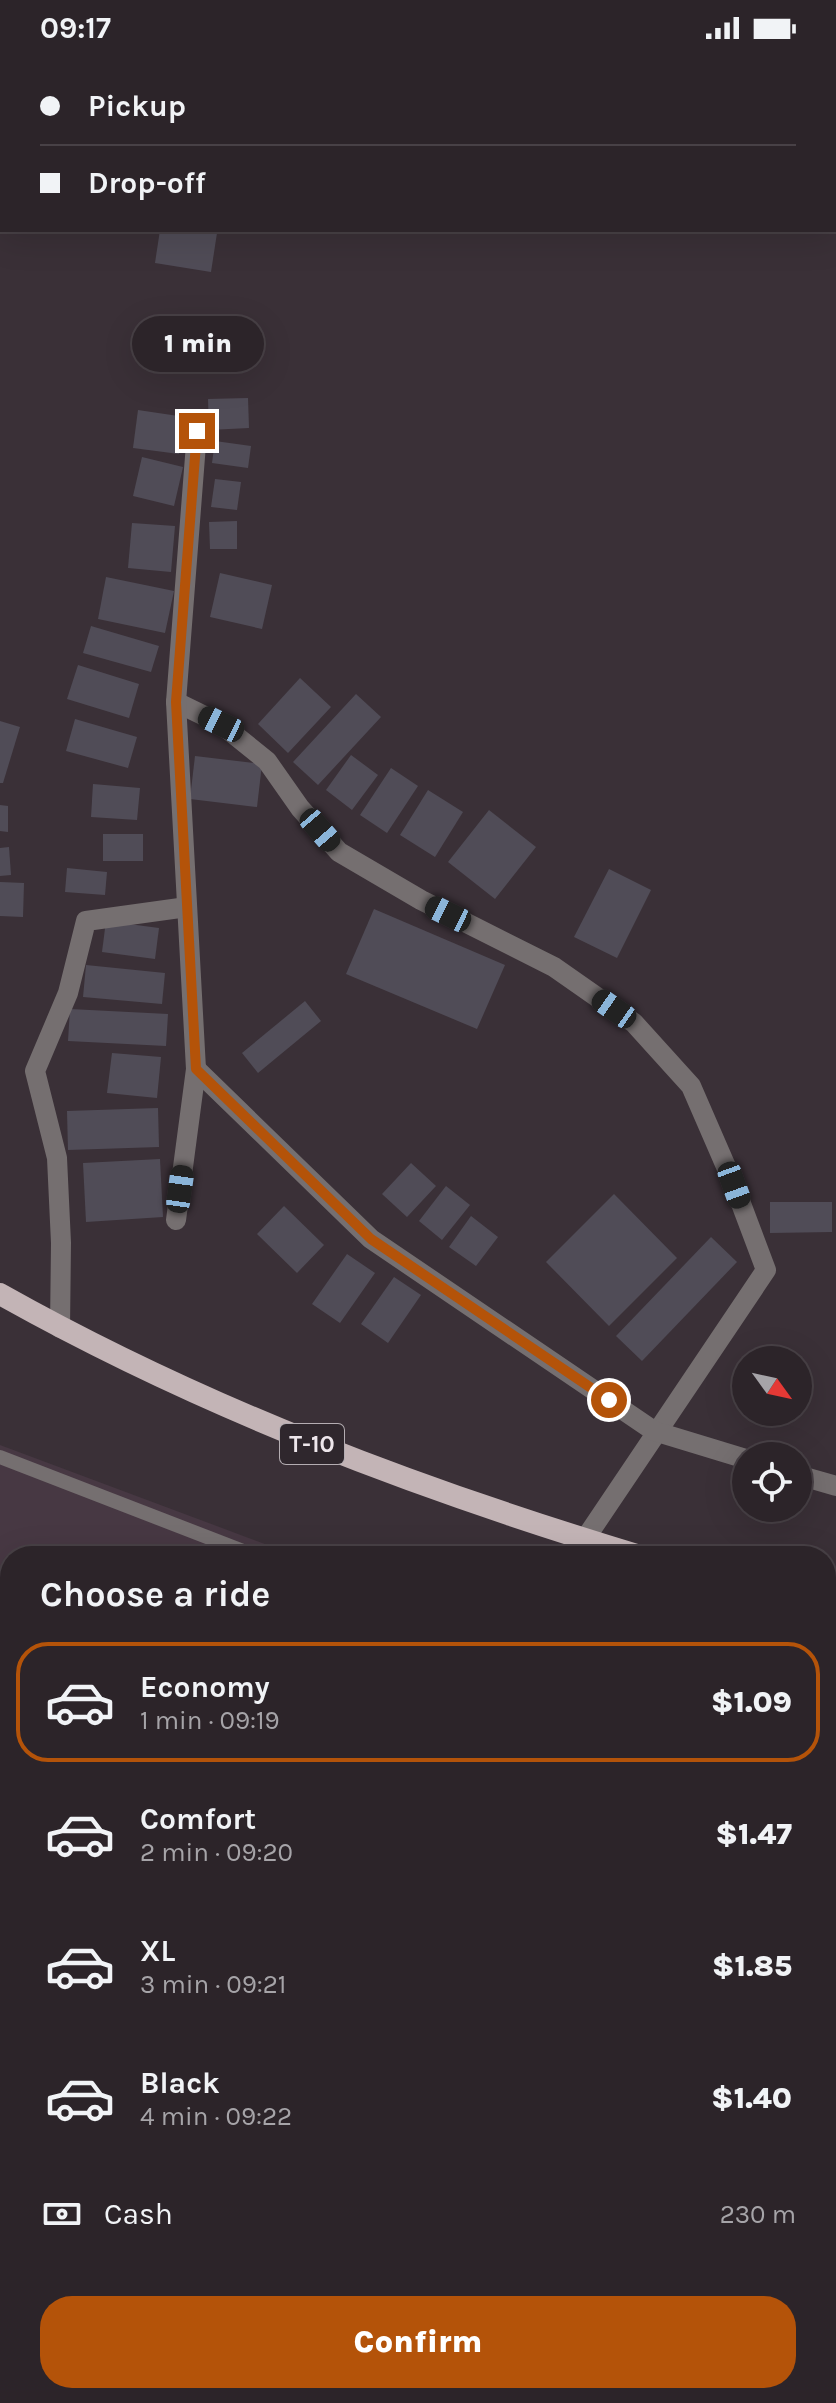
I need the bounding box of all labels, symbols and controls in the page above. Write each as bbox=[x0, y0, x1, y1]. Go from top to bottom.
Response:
text: 09:17 bbox=[40, 10, 111, 46]
text: Pickup bbox=[88, 88, 186, 124]
text: Drop-off bbox=[88, 165, 206, 201]
callout: 1 min bbox=[131, 315, 263, 371]
text: 1 min bbox=[164, 328, 232, 359]
route end bbox=[179, 413, 215, 449]
car bbox=[194, 703, 248, 745]
car bbox=[295, 804, 345, 856]
car bbox=[421, 893, 475, 935]
car bbox=[587, 985, 641, 1033]
car bbox=[715, 1158, 753, 1212]
car bbox=[165, 1164, 195, 1214]
north arrow bbox=[732, 1346, 812, 1426]
map controls bbox=[732, 1346, 812, 1522]
route start bbox=[591, 1382, 627, 1418]
road number: T-10 bbox=[280, 1424, 344, 1464]
button: locate bbox=[732, 1442, 812, 1522]
text: Choose a ride bbox=[40, 1573, 270, 1615]
icon: car bbox=[44, 1666, 116, 1738]
text: Economy bbox=[140, 1669, 270, 1705]
text: $1.09 bbox=[711, 1684, 792, 1720]
text: 1 min · 09:19 bbox=[140, 1705, 280, 1736]
icon: car bbox=[44, 1798, 116, 1870]
text: Comfort bbox=[140, 1801, 256, 1837]
text: $1.47 bbox=[716, 1816, 792, 1852]
text: 2 min · 09:20 bbox=[140, 1837, 293, 1868]
icon: car bbox=[44, 1930, 116, 2002]
text: XL bbox=[140, 1933, 175, 1969]
text: $1.85 bbox=[712, 1948, 792, 1984]
text: 3 min · 09:21 bbox=[140, 1969, 286, 2000]
icon: car bbox=[44, 2062, 116, 2134]
text: Black bbox=[140, 2065, 220, 2101]
text: $1.40 bbox=[711, 2080, 792, 2116]
text: 4 min · 09:22 bbox=[140, 2101, 292, 2132]
icon: cash bbox=[40, 2192, 84, 2236]
text: Cash bbox=[104, 2196, 173, 2232]
text: 230 m bbox=[720, 2199, 796, 2230]
button: Confirm bbox=[40, 2296, 796, 2388]

